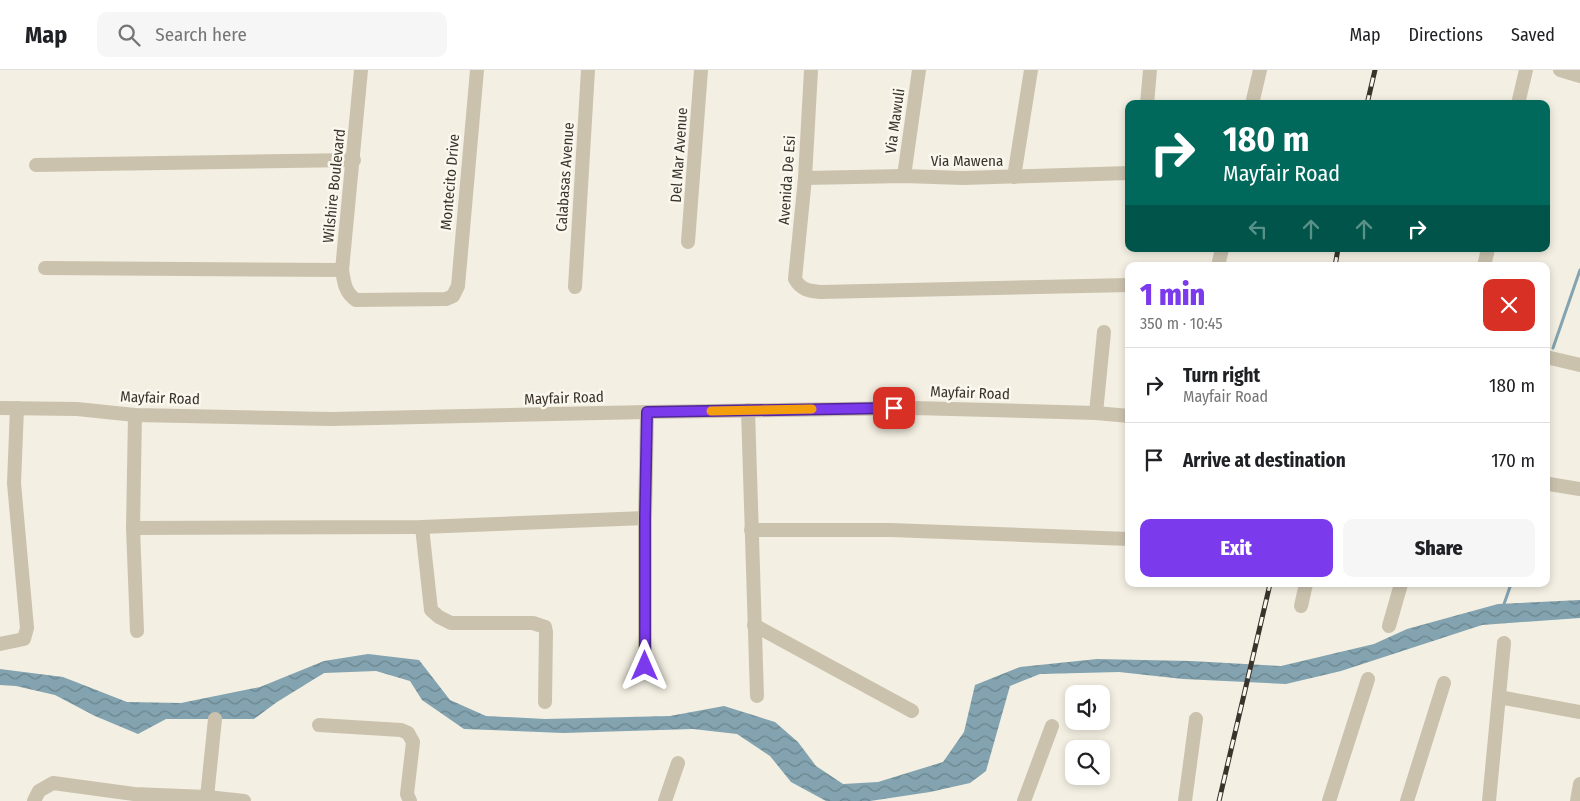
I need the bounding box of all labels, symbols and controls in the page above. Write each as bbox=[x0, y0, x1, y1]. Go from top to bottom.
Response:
search box bbox=[97, 12, 447, 57]
text: Map bbox=[25, 21, 67, 49]
icon: search bbox=[115, 21, 143, 49]
text: Search here bbox=[155, 23, 247, 46]
text: Map bbox=[1349, 24, 1381, 46]
text: Directions bbox=[1409, 24, 1483, 46]
text: Saved bbox=[1511, 24, 1555, 46]
street label: Via Mawuli bbox=[882, 87, 908, 155]
street label: Del Mar Avenue bbox=[667, 107, 691, 203]
text: 180 m bbox=[1223, 118, 1309, 160]
icon: right bbox=[1140, 120, 1205, 185]
street label: Calabasas Avenue bbox=[552, 122, 578, 232]
street label: Wilshire Boulevard bbox=[319, 128, 349, 244]
street label: Montecito Drive bbox=[437, 133, 463, 231]
street label: Avenida De Esi bbox=[775, 135, 799, 225]
street label: Via Mawena bbox=[931, 152, 1003, 170]
text: Mayfair Road bbox=[1223, 160, 1340, 187]
icon: left bbox=[1244, 215, 1272, 243]
icon: ahead bbox=[1297, 215, 1325, 243]
icon: ahead bbox=[1350, 215, 1378, 243]
icon: right bbox=[1403, 215, 1431, 243]
text: 1 min bbox=[1140, 277, 1205, 313]
button: close bbox=[1483, 279, 1535, 331]
text: 350 m · 10:45 bbox=[1140, 314, 1223, 333]
text: Turn right bbox=[1183, 364, 1260, 387]
icon: right bbox=[1140, 371, 1168, 399]
text: 180 m bbox=[1489, 374, 1535, 397]
street label: Mayfair Road bbox=[930, 383, 1010, 403]
pin bbox=[873, 387, 915, 429]
text: Mayfair Road bbox=[1183, 387, 1268, 406]
street label: Mayfair Road bbox=[120, 388, 200, 408]
street label: Mayfair Road bbox=[524, 388, 604, 408]
icon: arrive bbox=[880, 394, 908, 422]
icon: arrive bbox=[1140, 446, 1168, 474]
text: Arrive at destination bbox=[1183, 449, 1346, 472]
text: 170 m bbox=[1491, 449, 1535, 472]
button: Exit bbox=[1140, 519, 1333, 577]
button: Share bbox=[1343, 519, 1535, 577]
position arrow bbox=[618, 639, 670, 691]
map controls bbox=[1065, 685, 1110, 785]
button: sound bbox=[1065, 685, 1110, 730]
button: search bbox=[1065, 740, 1110, 785]

